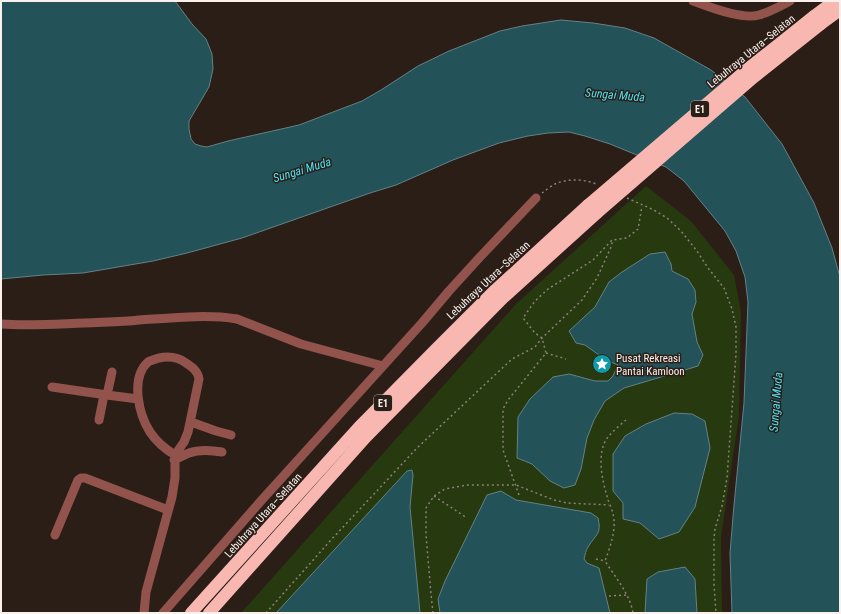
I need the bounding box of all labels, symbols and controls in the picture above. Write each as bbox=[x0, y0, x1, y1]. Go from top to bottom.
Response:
street label: Lebuhraya Utara–Selatan bbox=[705, 12, 798, 91]
water label: Sungai Muda bbox=[585, 85, 645, 105]
road number: E1 bbox=[691, 101, 709, 117]
water label: Sungai Muda bbox=[271, 155, 333, 185]
street label: Lebuhraya Utara–Selatan bbox=[444, 238, 533, 322]
place label: Pusat Rekreasi Pantai Kamloon bbox=[616, 352, 685, 378]
place icon: Pusat Rekreasi Pantai Kamloon bbox=[591, 353, 613, 375]
water label: Sungai Muda bbox=[766, 372, 786, 432]
road number: E1 bbox=[374, 395, 392, 411]
street label: Lebuhraya Utara–Selatan bbox=[222, 470, 305, 560]

